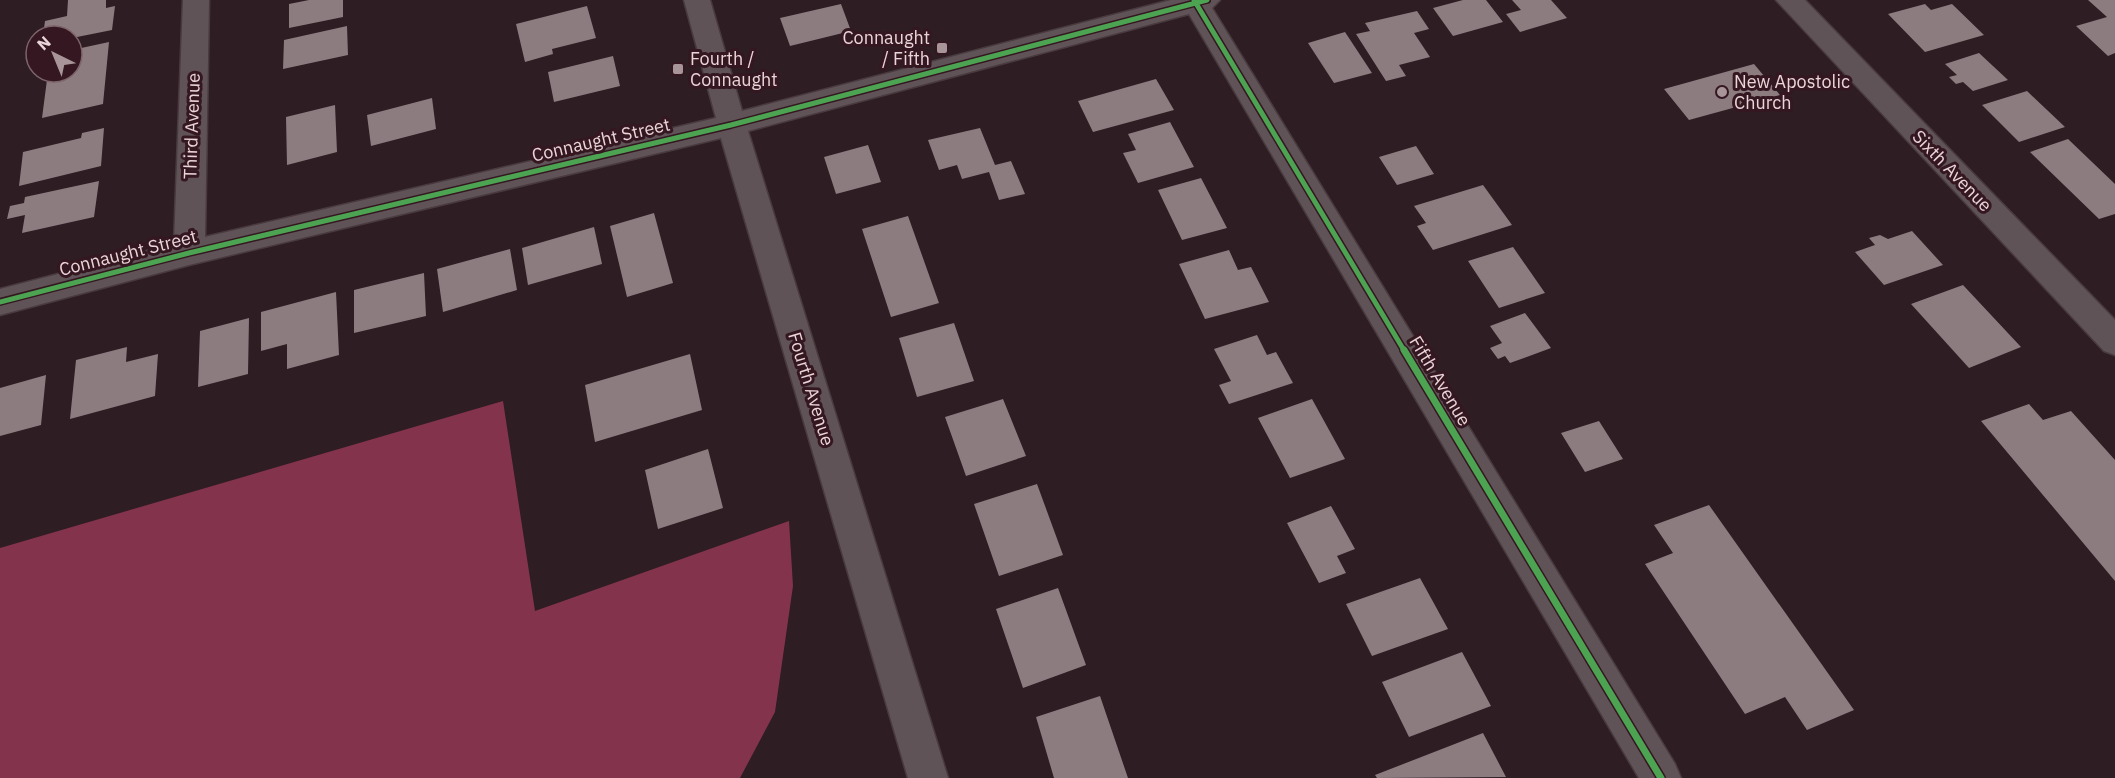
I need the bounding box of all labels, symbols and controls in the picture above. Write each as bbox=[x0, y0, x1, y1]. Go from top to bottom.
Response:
north arrow bbox=[24, 24, 84, 84]
place label: Connaught / Fifth bbox=[842, 26, 930, 70]
text: N bbox=[33, 32, 55, 54]
marker: Connaught / Fifth bbox=[935, 41, 949, 55]
place label: Fourth / Connaught bbox=[690, 47, 778, 91]
marker: Fourth / Connaught bbox=[671, 62, 685, 76]
place label: New Apostolic Church bbox=[1734, 70, 1850, 114]
street label: Third Avenue bbox=[178, 72, 205, 180]
marker: New Apostolic Church bbox=[1715, 85, 1729, 99]
street label: Connaught Street bbox=[530, 112, 672, 167]
street label: Sixth Avenue bbox=[1908, 125, 1997, 216]
street label: Connaught Street bbox=[57, 224, 199, 281]
street label: Fourth Avenue bbox=[783, 329, 840, 448]
street label: Fifth Avenue bbox=[1404, 331, 1476, 430]

